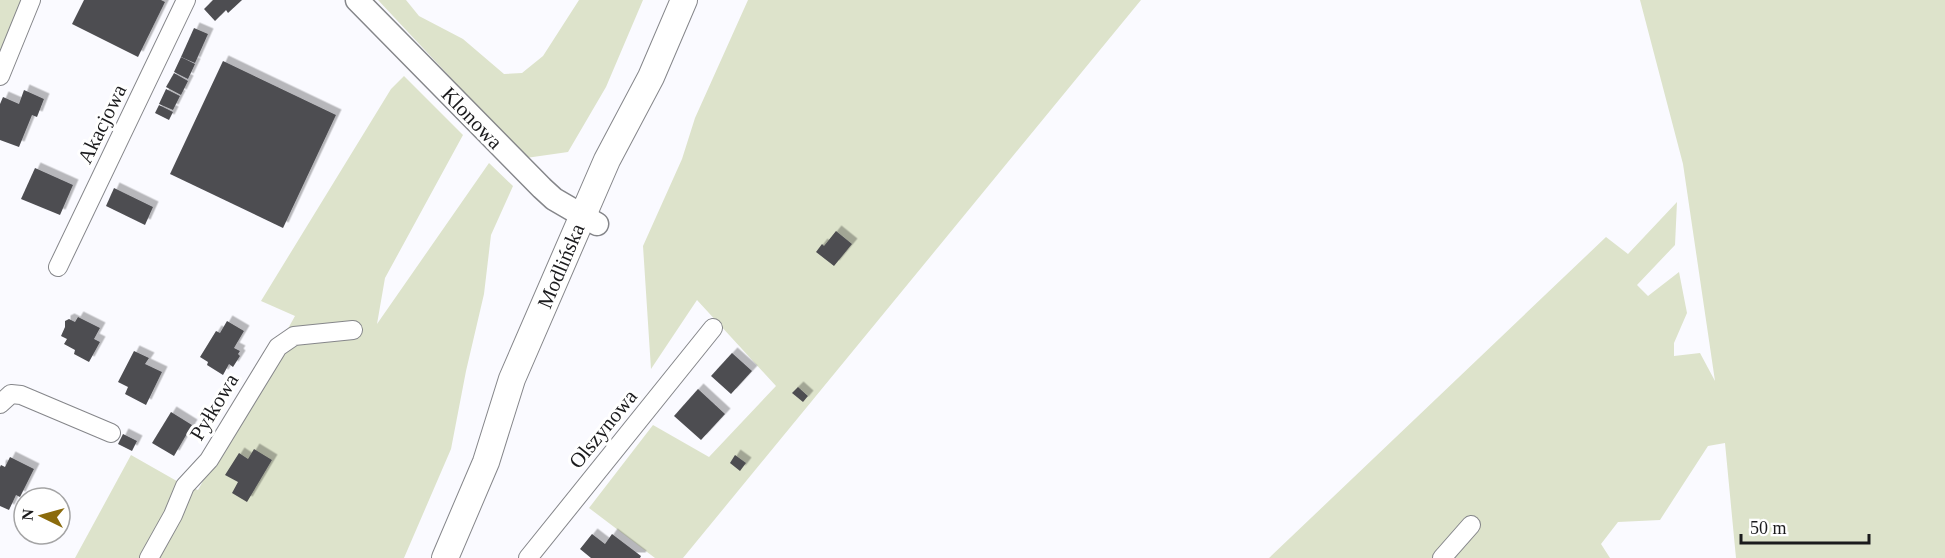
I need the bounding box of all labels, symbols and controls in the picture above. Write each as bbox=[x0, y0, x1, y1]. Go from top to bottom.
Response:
street label: Akacjowa bbox=[73, 80, 132, 168]
street label: Klonowa bbox=[437, 82, 508, 155]
street label: Modlińska bbox=[532, 219, 590, 312]
street label: Pyłkowa bbox=[185, 369, 244, 445]
street label: Olszynowa bbox=[564, 384, 642, 473]
north arrow bbox=[12, 486, 72, 546]
scale bar bbox=[1741, 507, 1868, 545]
text: N bbox=[19, 508, 37, 521]
text: 50 m bbox=[1750, 518, 1787, 538]

